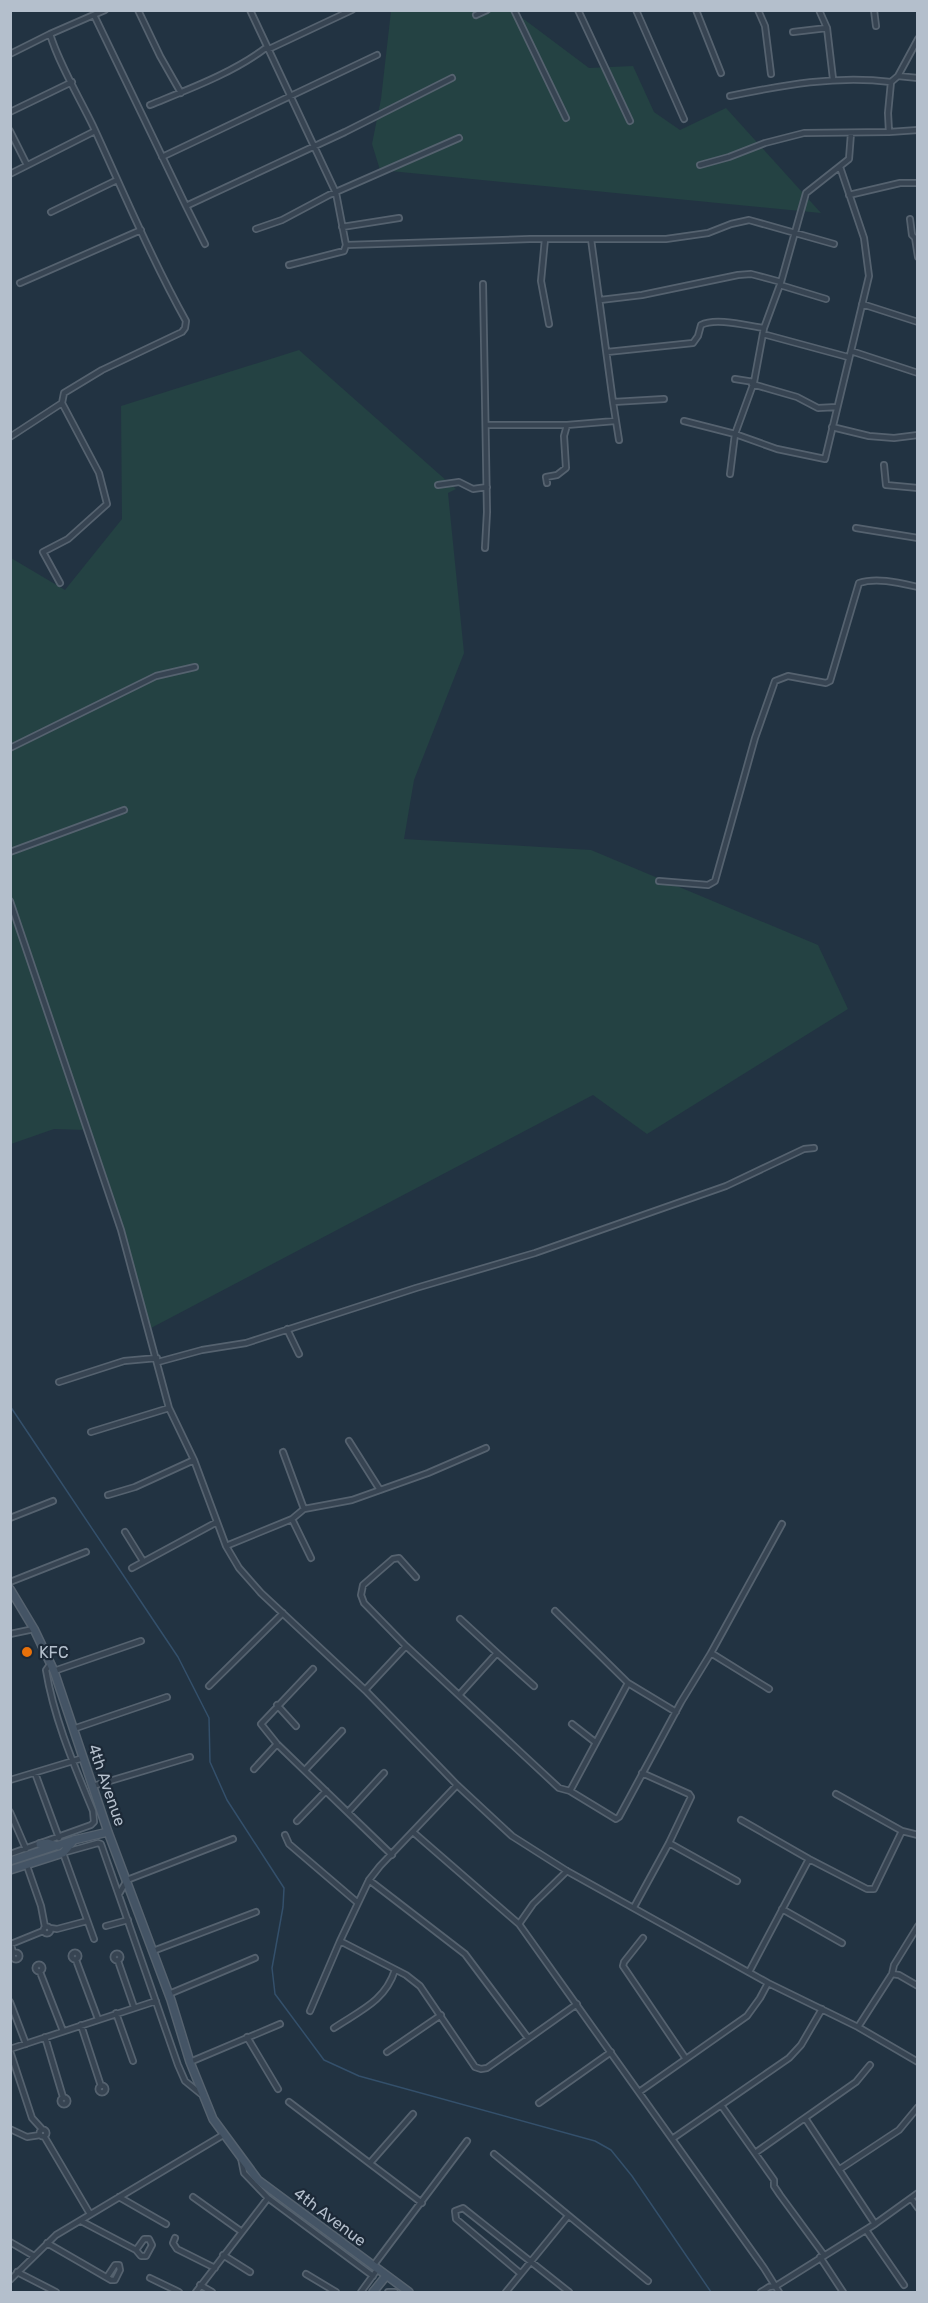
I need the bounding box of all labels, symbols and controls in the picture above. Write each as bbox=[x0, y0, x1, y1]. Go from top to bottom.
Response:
place label: KFC bbox=[39, 1643, 69, 1662]
marker: KFC bbox=[20, 1645, 34, 1659]
street label: 4th Avenue bbox=[84, 1741, 130, 1829]
street label: 4th Avenue bbox=[290, 2184, 370, 2250]

